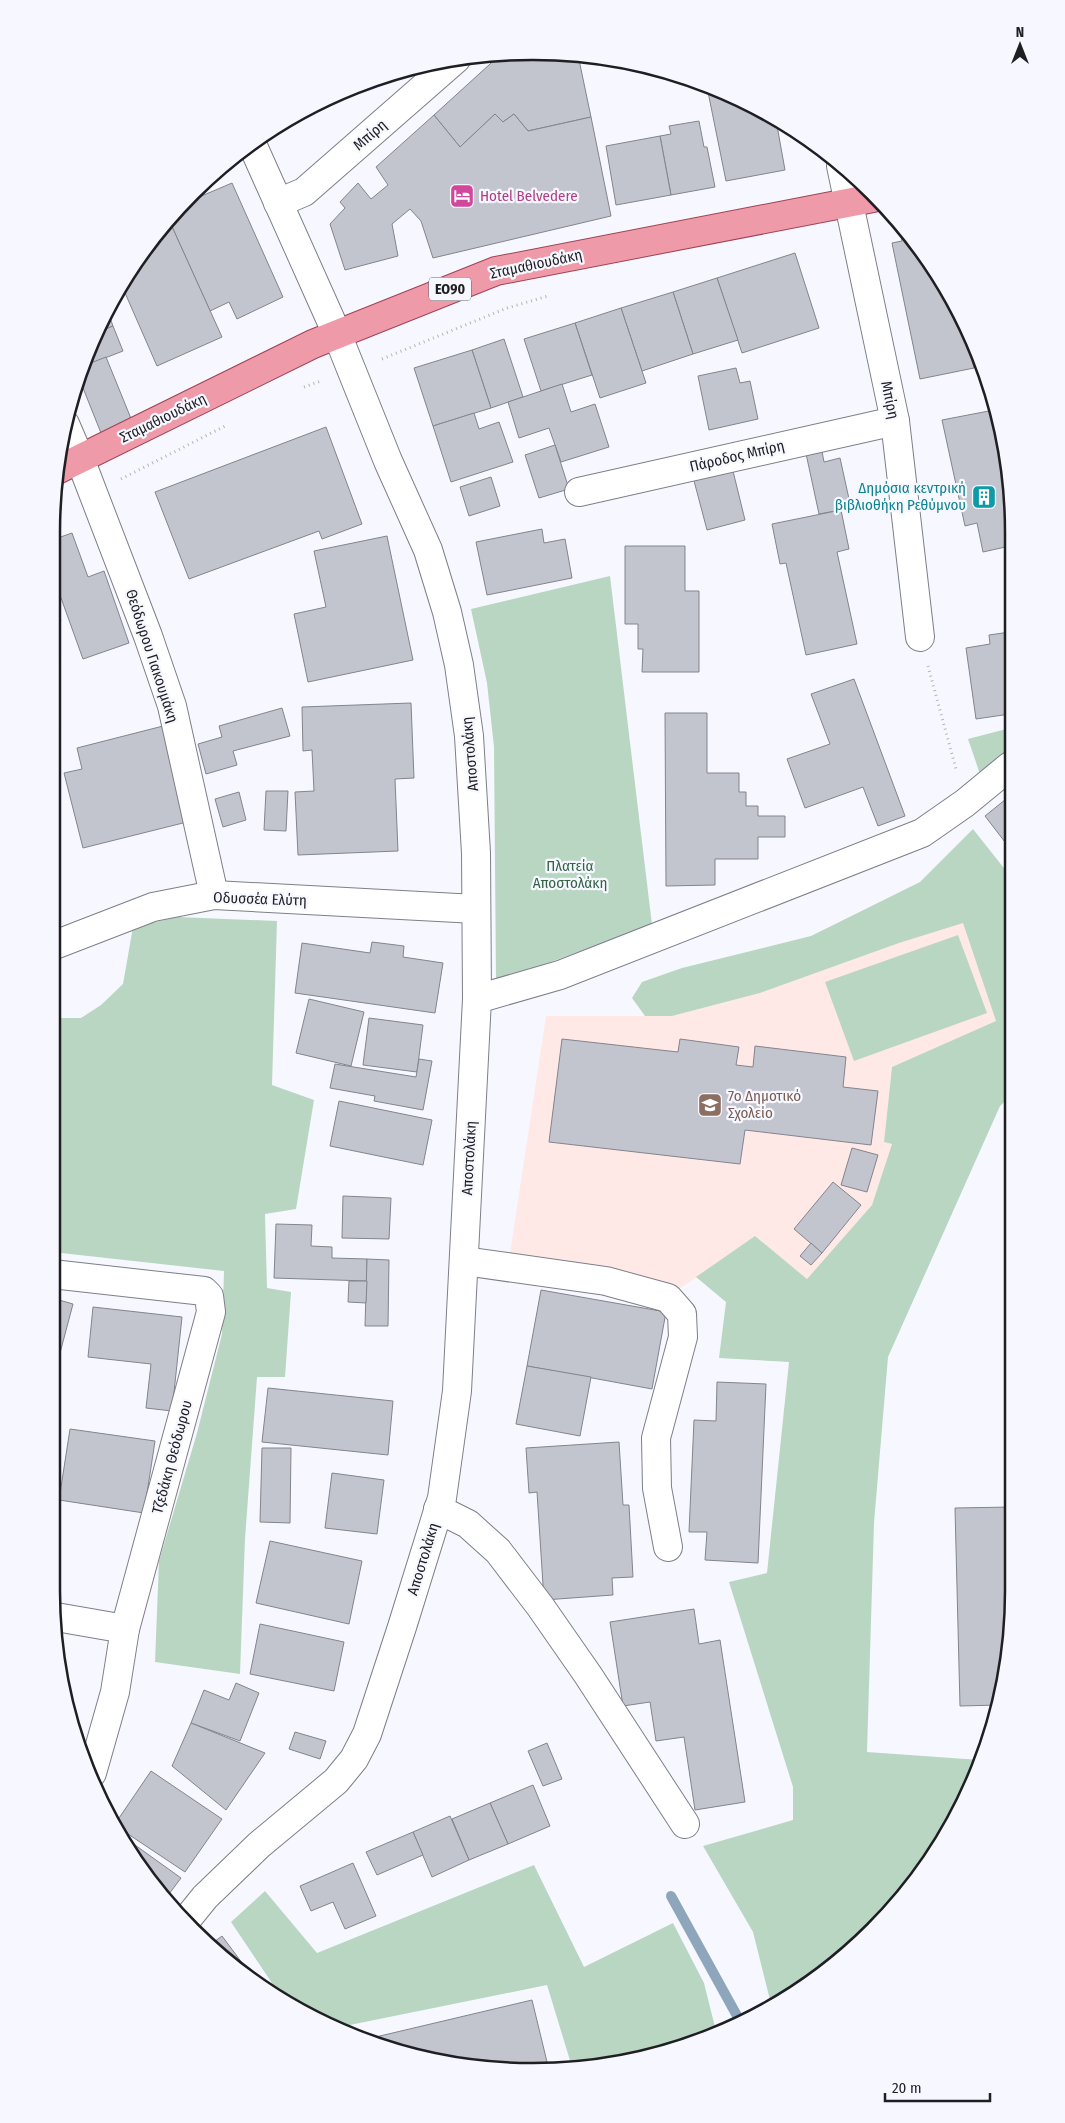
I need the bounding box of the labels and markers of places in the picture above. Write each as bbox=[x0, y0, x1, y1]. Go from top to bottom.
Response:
hotel icon: Hotel Belvedere bbox=[449, 183, 475, 209]
place label: Hotel Belvedere bbox=[480, 187, 578, 205]
place label: Δημόσια κεντρική βιβλιοθήκη Ρεθύμνου bbox=[835, 479, 966, 514]
building icon: Δημόσια κεντρική βιβλιοθήκη Ρεθύμνου bbox=[971, 484, 997, 510]
place label: 7ο Δημοτικό Σχολείο bbox=[728, 1087, 801, 1122]
school or university icon: 7ο Δημοτικό Σχολείο bbox=[697, 1092, 723, 1118]

